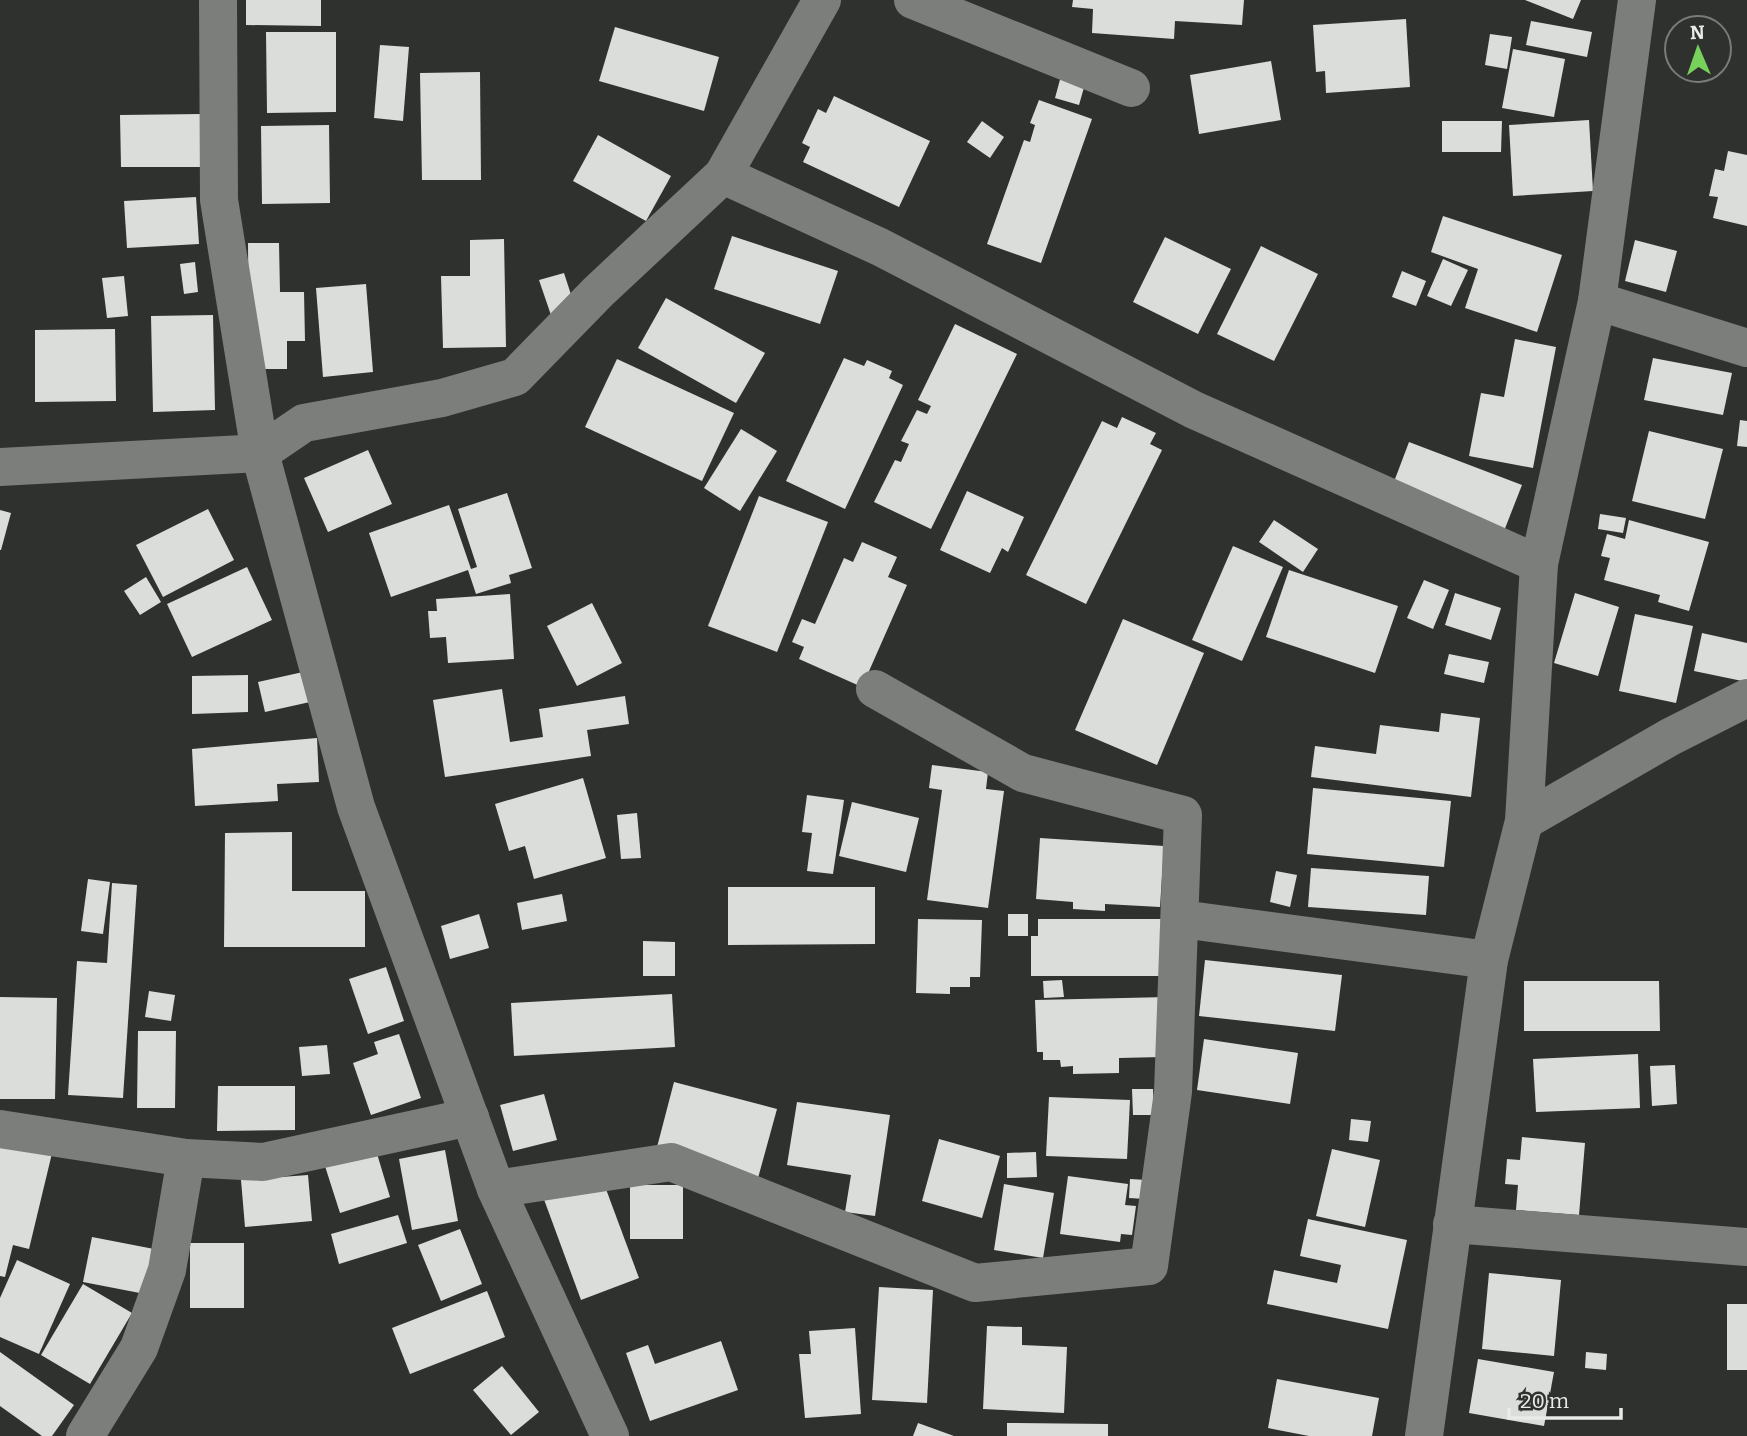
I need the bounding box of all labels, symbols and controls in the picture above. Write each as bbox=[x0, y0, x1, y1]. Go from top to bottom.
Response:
north arrow bbox=[1663, 14, 1733, 84]
text: N bbox=[1690, 21, 1705, 44]
scale bar bbox=[1509, 1376, 1621, 1420]
text: 20 m bbox=[1520, 1388, 1569, 1414]

